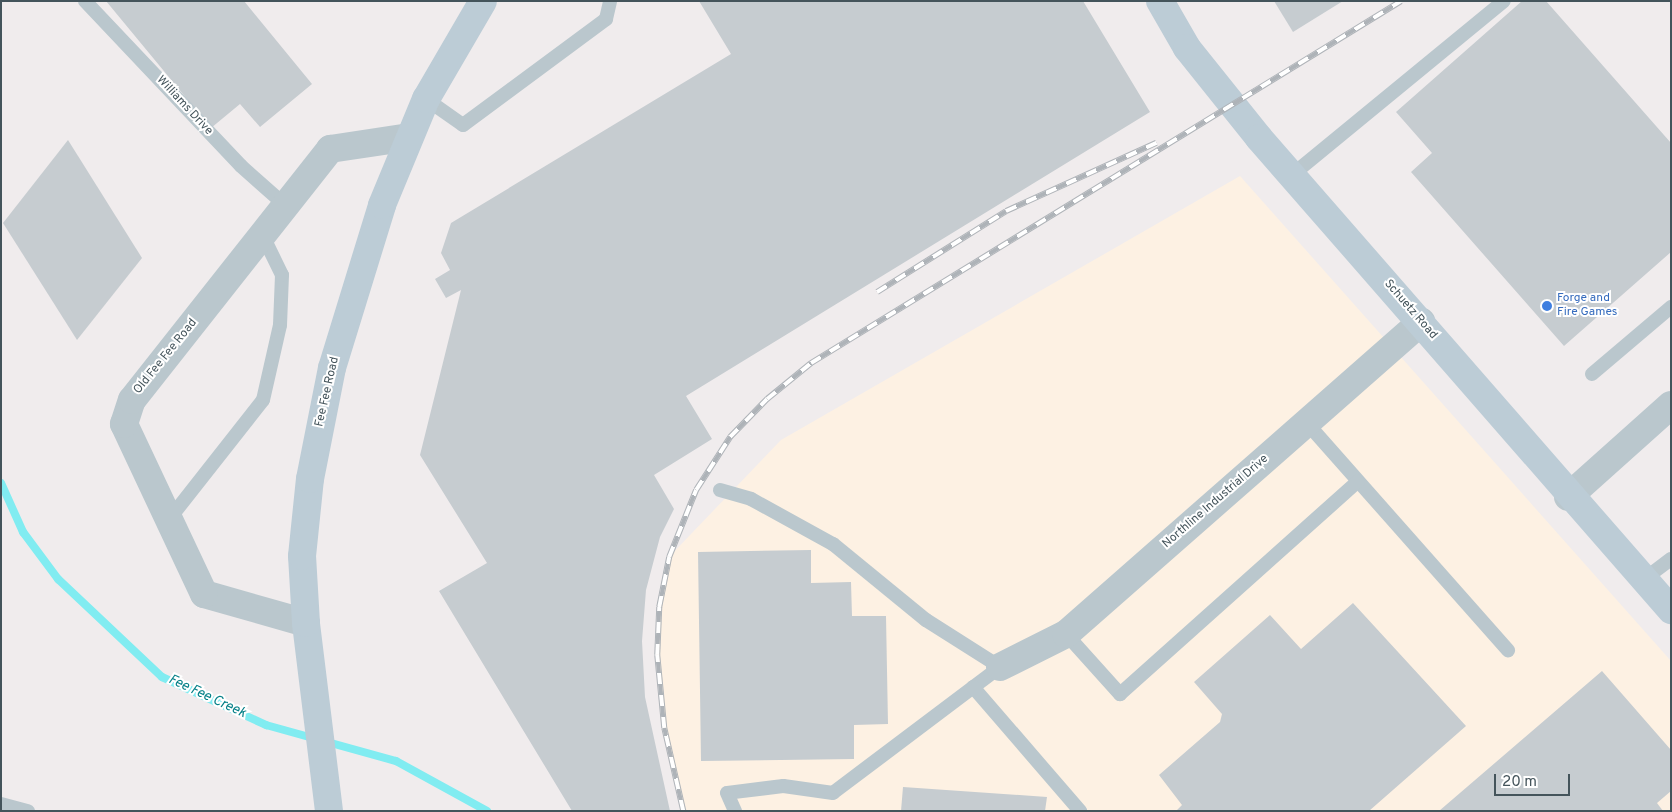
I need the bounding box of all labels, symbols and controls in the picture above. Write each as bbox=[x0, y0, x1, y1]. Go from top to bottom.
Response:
street label: Williams Drive bbox=[153, 73, 215, 139]
street label: Schuetz Road bbox=[1380, 277, 1440, 343]
place label: Forge and Fire Games bbox=[1557, 292, 1617, 320]
marker: Forge and Fire Games bbox=[1541, 300, 1553, 312]
street label: Old Fee Fee Road bbox=[131, 316, 201, 398]
street label: Fee Fee Road bbox=[313, 356, 343, 428]
street label: Northline Industrial Drive bbox=[1160, 452, 1272, 552]
water label: Fee Fee Creek bbox=[166, 672, 248, 722]
scale bar bbox=[1497, 764, 1573, 796]
text: 20 m bbox=[1502, 773, 1537, 792]

